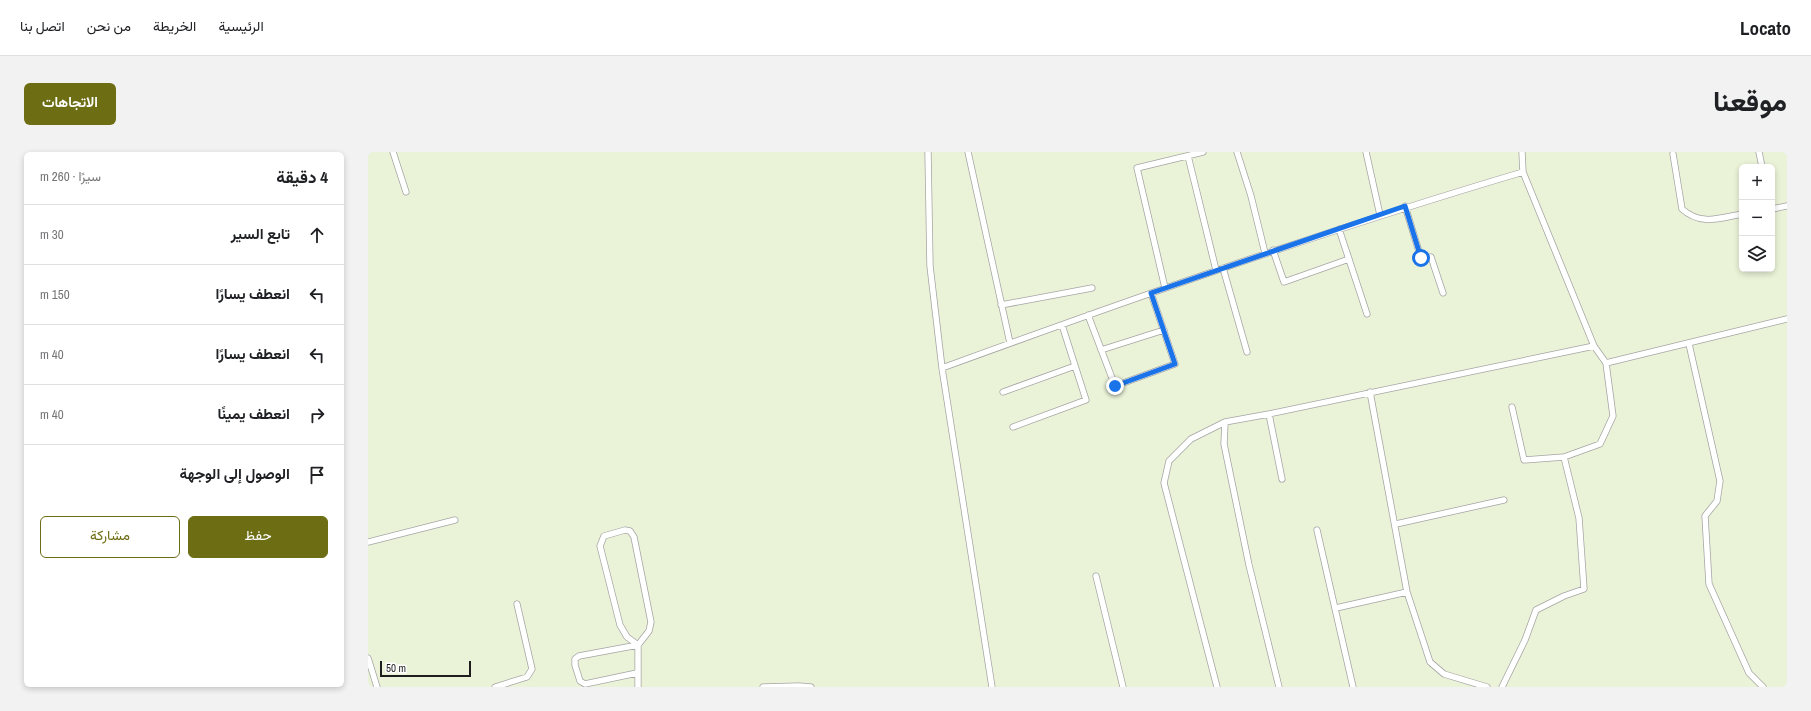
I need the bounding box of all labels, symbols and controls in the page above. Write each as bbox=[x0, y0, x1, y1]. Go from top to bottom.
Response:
text: Locato bbox=[1740, 15, 1791, 41]
text: اتصل بنا bbox=[20, 17, 65, 35]
text: من نحن bbox=[87, 17, 131, 35]
text: الخريطة bbox=[153, 17, 196, 35]
text: الرئيسية bbox=[218, 17, 264, 35]
text: موقعنا bbox=[1713, 82, 1787, 120]
button: الاتجاهات bbox=[24, 83, 116, 125]
map controls bbox=[1739, 164, 1775, 272]
button: + bbox=[1739, 164, 1775, 200]
text: 4 دقيقة bbox=[276, 165, 328, 188]
text: سيرًا · 260 m bbox=[40, 168, 101, 185]
button: − bbox=[1739, 200, 1775, 236]
text: تابع السير bbox=[231, 223, 290, 244]
icon: ahead bbox=[306, 224, 328, 246]
text: 30 m bbox=[40, 226, 64, 243]
button: layers bbox=[1739, 236, 1775, 272]
route start bbox=[1412, 249, 1430, 267]
text: انعطف يسارًا bbox=[216, 283, 290, 304]
icon: left bbox=[306, 284, 328, 306]
text: 150 m bbox=[40, 286, 70, 303]
text: انعطف يسارًا bbox=[216, 343, 290, 364]
icon: left bbox=[306, 344, 328, 366]
text: 40 m bbox=[40, 346, 64, 363]
route end bbox=[1106, 377, 1124, 395]
text: انعطف يمينًا bbox=[217, 403, 290, 424]
icon: right bbox=[306, 404, 328, 426]
text: 40 m bbox=[40, 406, 64, 423]
text: الوصول إلى الوجهة bbox=[179, 463, 290, 484]
icon: arrive bbox=[306, 464, 328, 486]
button: مشاركة bbox=[40, 516, 180, 558]
button: حفظ bbox=[188, 516, 328, 558]
scale bar bbox=[380, 659, 471, 678]
text: 50 m bbox=[386, 661, 406, 675]

